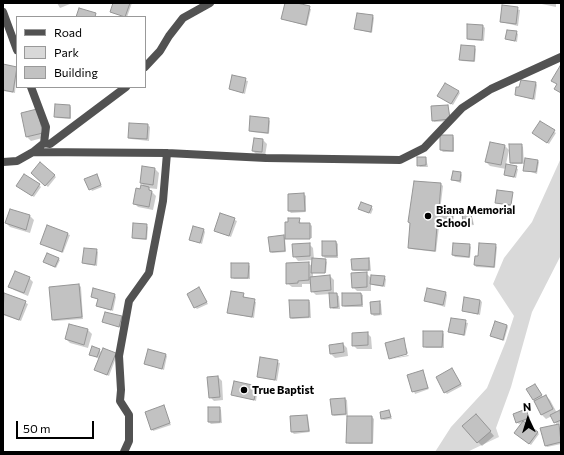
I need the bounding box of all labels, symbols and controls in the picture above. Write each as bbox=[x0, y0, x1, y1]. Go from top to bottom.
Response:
legend bbox=[16, 16, 146, 88]
text: Road bbox=[54, 25, 82, 39]
text: Park bbox=[54, 45, 79, 59]
text: Building bbox=[54, 65, 98, 79]
place label: Biana Memorial School bbox=[436, 203, 515, 229]
marker: Biana Memorial School bbox=[423, 211, 433, 221]
place label: True Baptist bbox=[252, 383, 314, 397]
marker: True Baptist bbox=[239, 385, 249, 395]
north arrow bbox=[508, 399, 548, 439]
text: N bbox=[523, 400, 532, 413]
scale bar bbox=[18, 413, 96, 439]
text: 50 m bbox=[23, 421, 51, 435]

